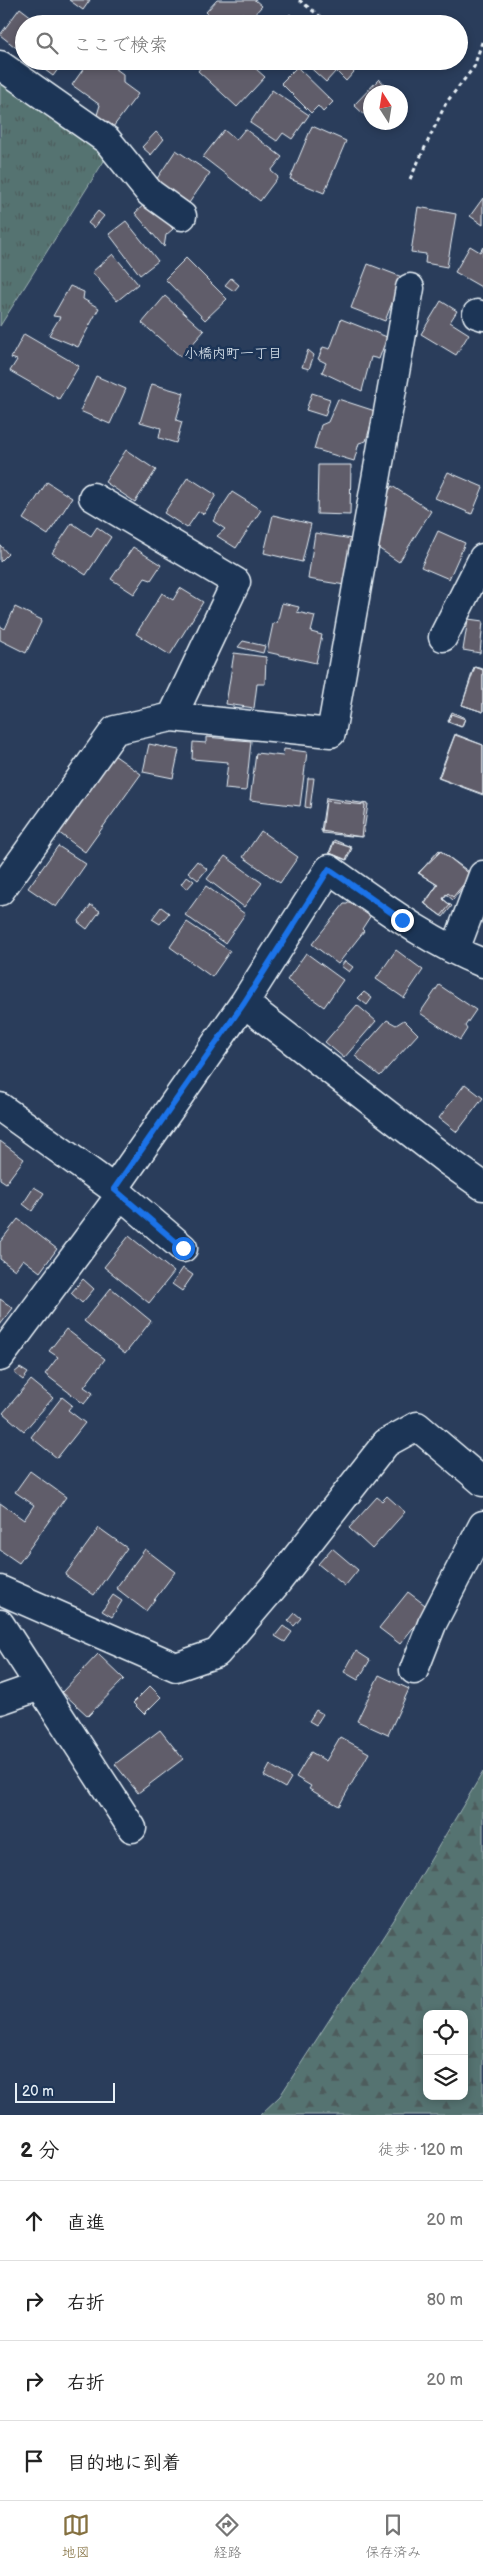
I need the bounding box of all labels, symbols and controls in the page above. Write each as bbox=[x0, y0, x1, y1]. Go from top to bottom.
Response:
search box bbox=[15, 15, 468, 70]
icon: search bbox=[33, 29, 61, 57]
text: ここで検索 bbox=[73, 34, 168, 57]
north arrow bbox=[363, 85, 408, 130]
district label: 小橋内町一丁目 bbox=[184, 345, 282, 362]
route end bbox=[391, 909, 414, 932]
route start bbox=[172, 1237, 195, 1260]
map controls bbox=[423, 2010, 468, 2100]
button: locate bbox=[423, 2010, 468, 2055]
button: layers bbox=[423, 2055, 468, 2100]
scale bar bbox=[15, 2080, 115, 2103]
text: 20 m bbox=[22, 2083, 54, 2100]
text: 2 分 bbox=[20, 2138, 59, 2163]
text: 徒歩 · 120 m bbox=[378, 2141, 463, 2160]
icon: ahead bbox=[20, 2207, 48, 2235]
text: 20 m bbox=[427, 2211, 463, 2230]
text: 直進 bbox=[67, 2212, 105, 2235]
icon: right bbox=[20, 2287, 48, 2315]
text: 80 m bbox=[427, 2291, 463, 2310]
text: 右折 bbox=[67, 2292, 105, 2315]
icon: right bbox=[20, 2367, 48, 2395]
text: 20 m bbox=[427, 2371, 463, 2390]
text: 右折 bbox=[67, 2372, 105, 2395]
icon: arrive bbox=[20, 2447, 48, 2475]
text: 目的地に到着 bbox=[67, 2452, 181, 2475]
tab: 地図 bbox=[62, 2511, 90, 2561]
tab: 経路 bbox=[213, 2511, 241, 2561]
tab: 保存済み bbox=[365, 2511, 421, 2561]

